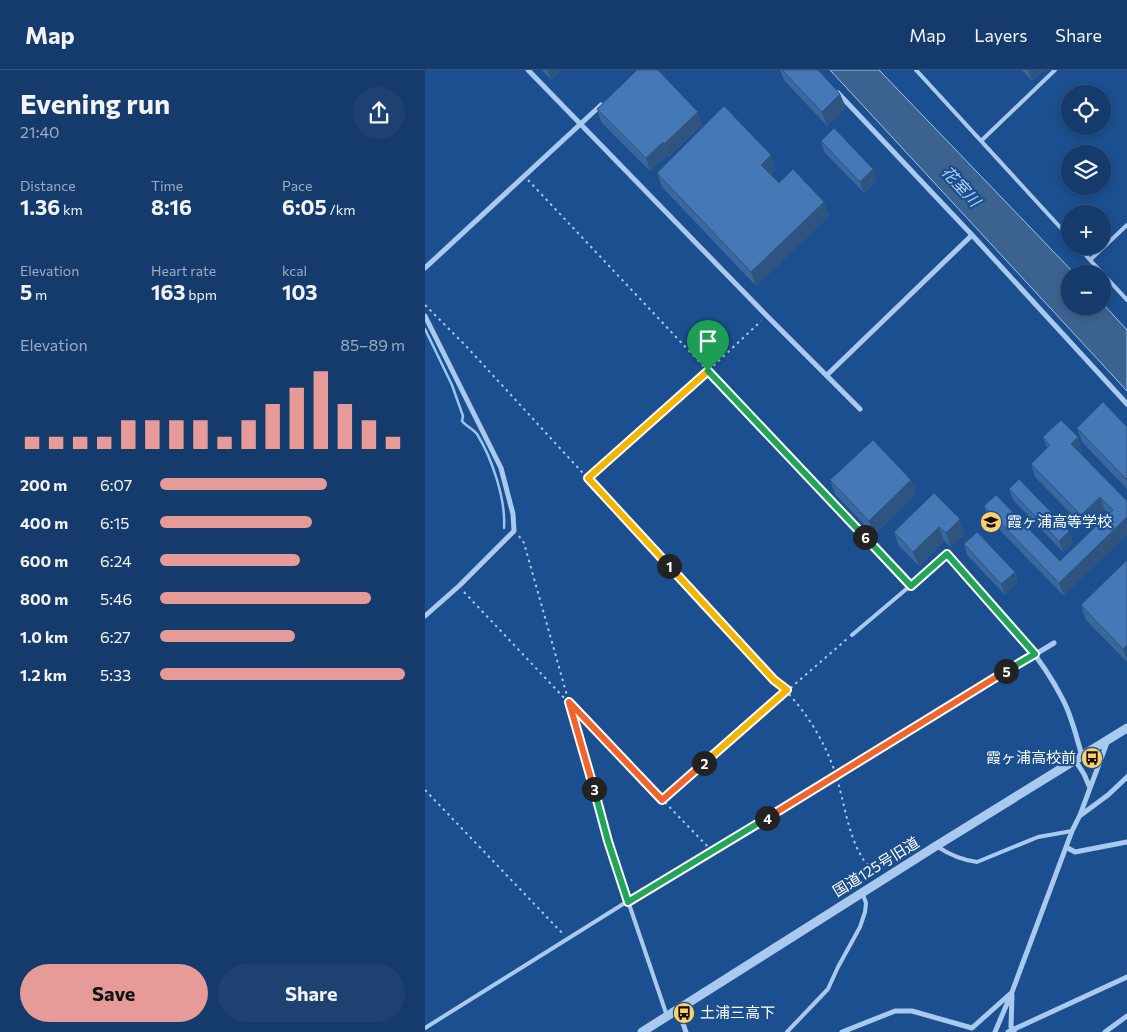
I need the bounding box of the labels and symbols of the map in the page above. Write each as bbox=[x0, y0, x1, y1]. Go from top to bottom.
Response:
water label: 花室川 bbox=[938, 162, 986, 211]
pin bbox=[687, 320, 729, 371]
school or university icon: 霞ヶ浦高等学校 bbox=[979, 510, 1003, 534]
place label: 霞ヶ浦高等学校 bbox=[1007, 512, 1112, 530]
pin: 6 bbox=[853, 524, 877, 550]
pin: 1 bbox=[657, 554, 681, 578]
pin: 5 bbox=[993, 658, 1019, 684]
bus stop icon: 霞ヶ浦高校前 bbox=[1080, 746, 1104, 770]
place label: 霞ヶ浦高校前 bbox=[986, 748, 1076, 766]
pin: 2 bbox=[691, 750, 717, 776]
pin: 3 bbox=[581, 776, 607, 802]
pin: 4 bbox=[755, 806, 779, 830]
street label: 国道125号旧道 bbox=[829, 832, 922, 900]
bus stop icon: 土浦三高下 bbox=[672, 1001, 696, 1025]
place label: 土浦三高下 bbox=[700, 1003, 775, 1021]

